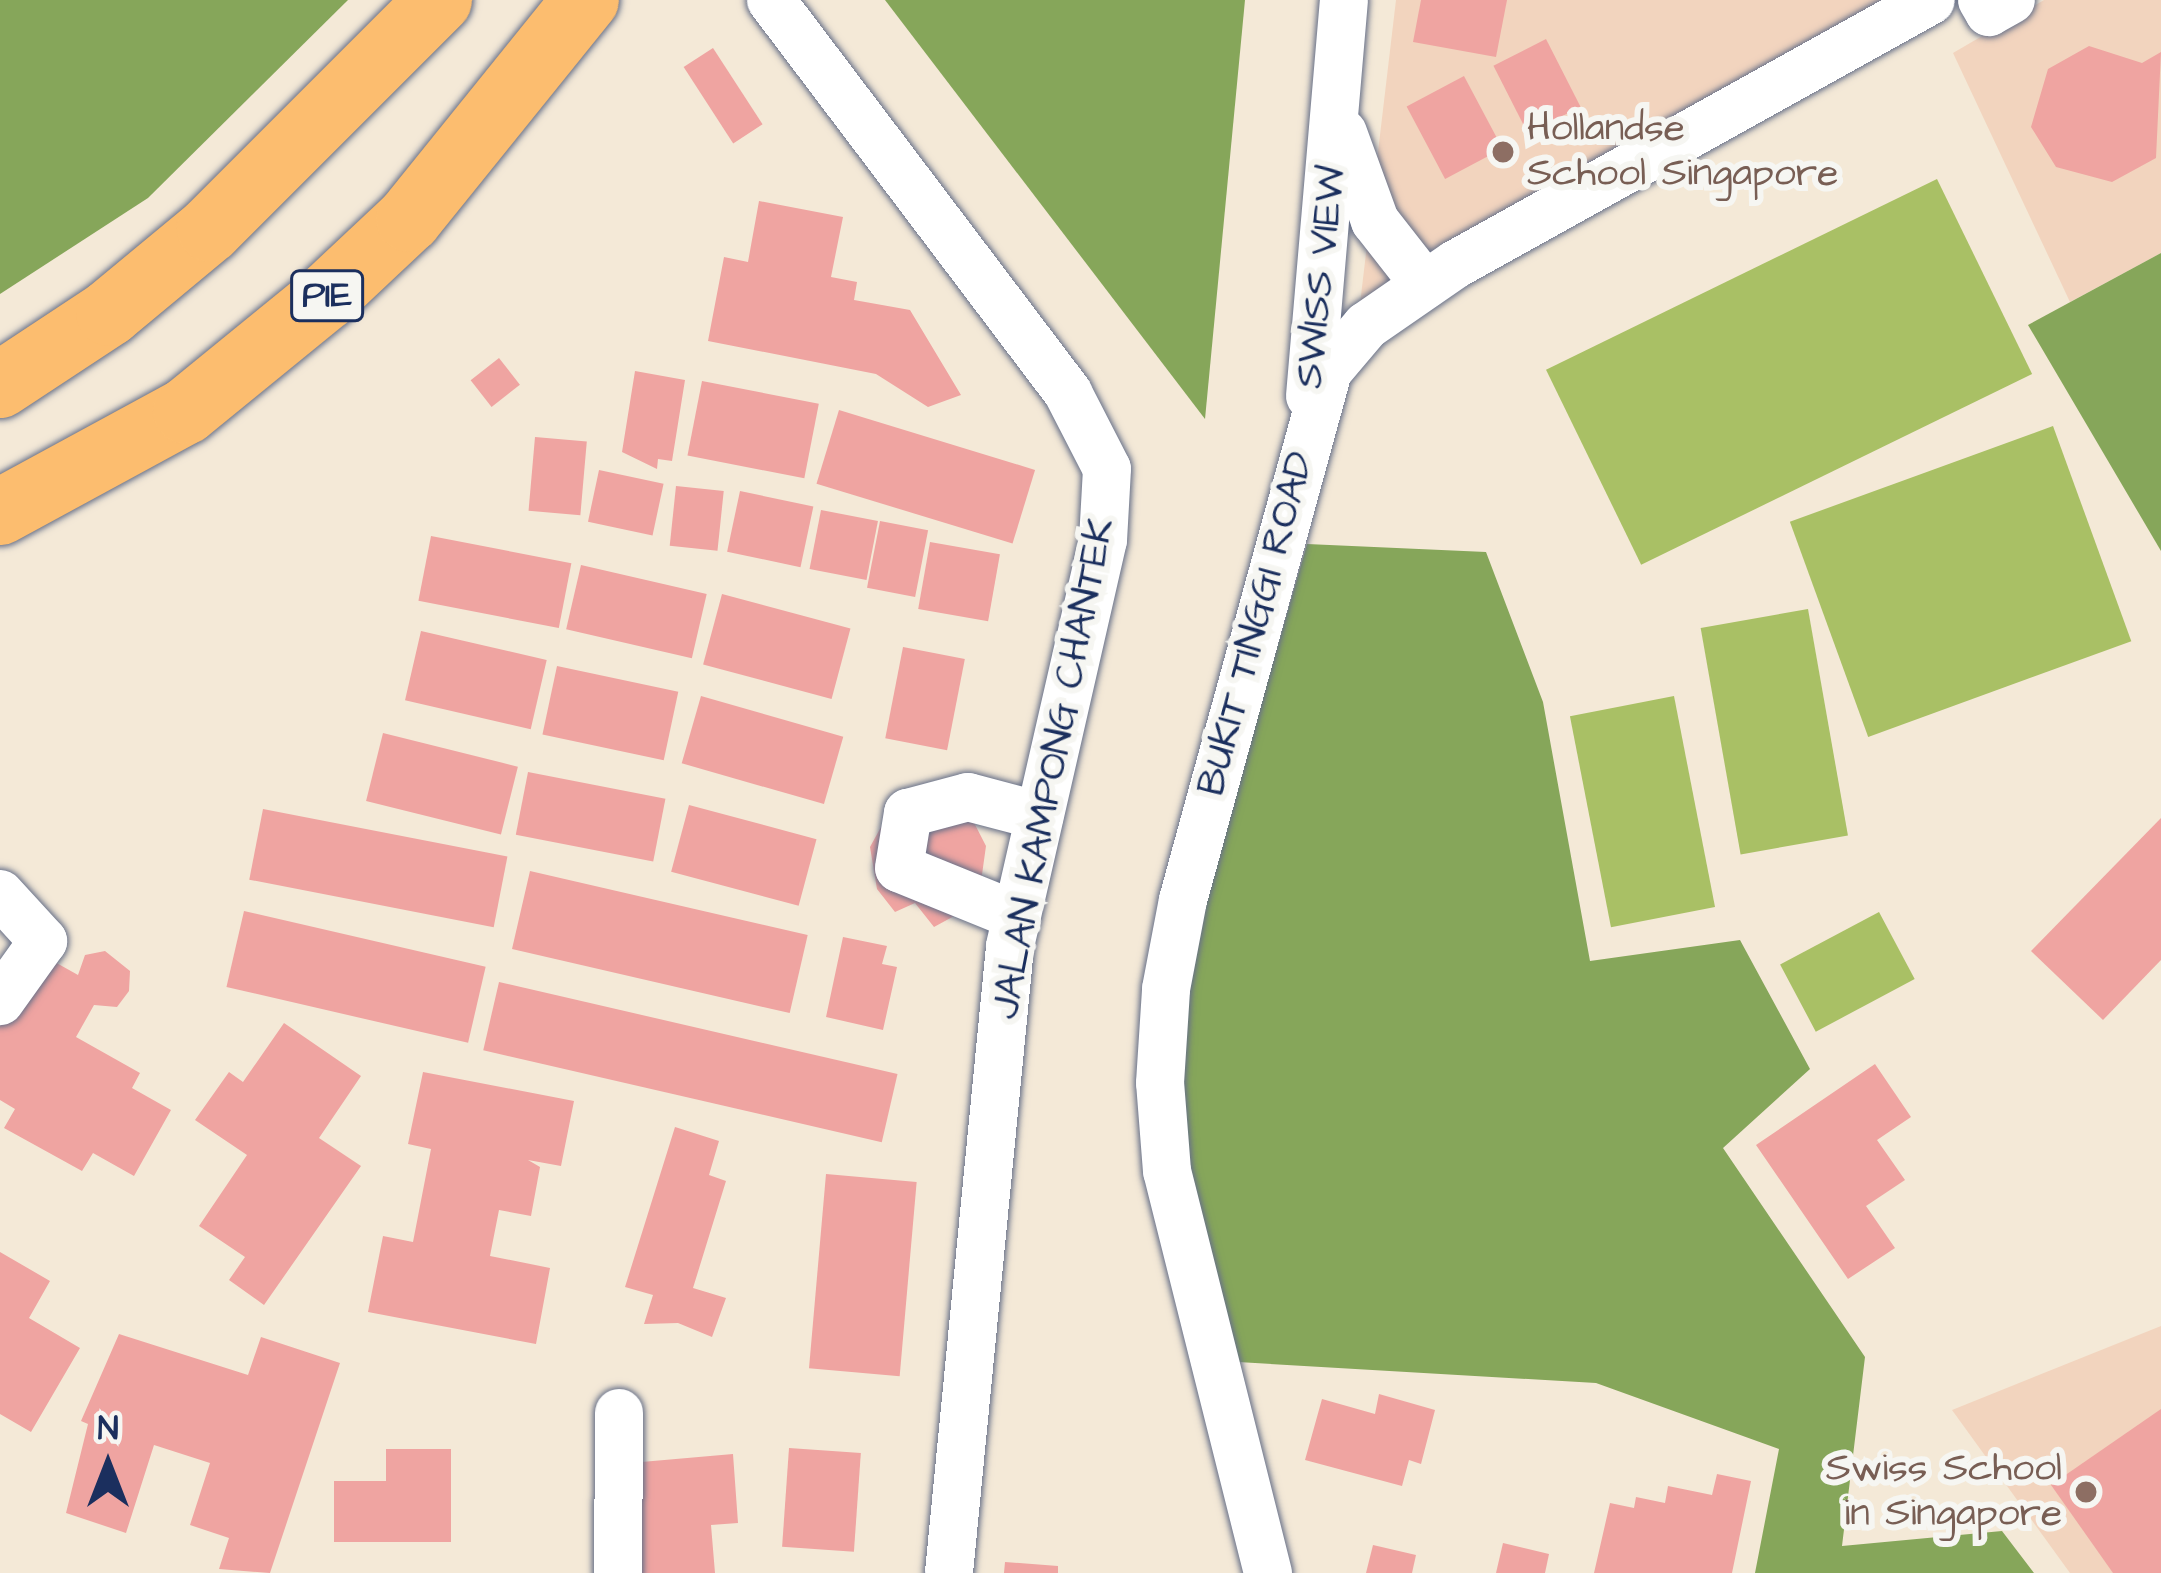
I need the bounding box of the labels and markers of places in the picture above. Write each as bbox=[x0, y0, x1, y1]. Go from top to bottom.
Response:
place label: Hollandse School Singapore bbox=[1527, 107, 1838, 198]
marker: Hollandse School Singapore bbox=[1490, 139, 1516, 165]
place label: Swiss School in Singapore bbox=[1826, 1447, 2062, 1538]
marker: Swiss School in Singapore bbox=[2073, 1479, 2099, 1505]

